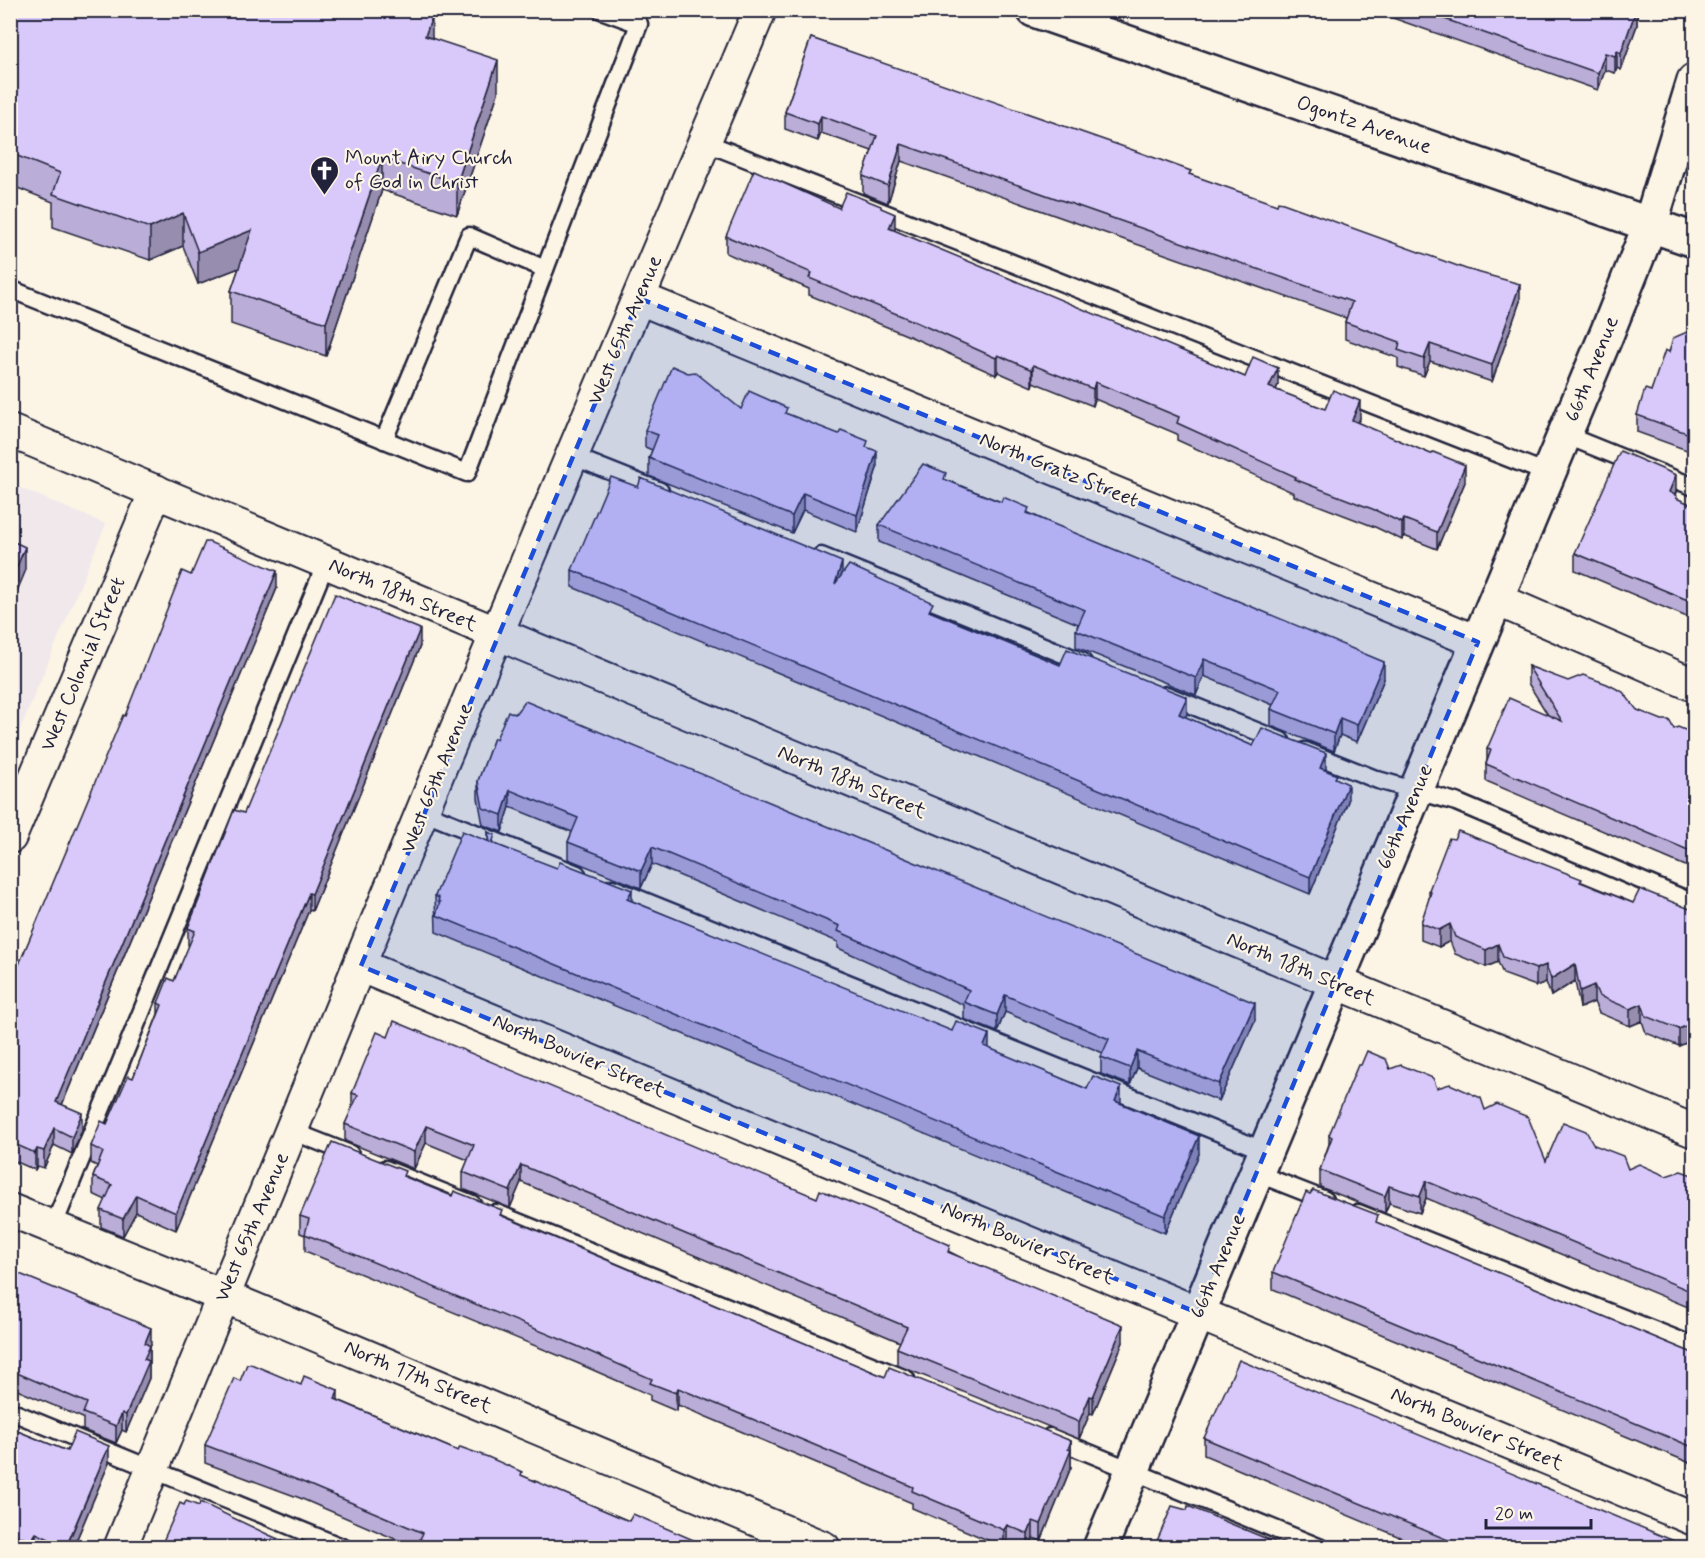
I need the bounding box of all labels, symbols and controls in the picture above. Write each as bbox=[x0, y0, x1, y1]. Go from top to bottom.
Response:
street label: Ogontz Avenue bbox=[1293, 89, 1435, 161]
place label: Mount Airy Church of God in Christ bbox=[345, 144, 513, 196]
church icon: Mount Airy Church of God in Christ bbox=[308, 154, 340, 196]
street label: West 65th Avenue bbox=[581, 251, 669, 409]
street label: 66th Avenue bbox=[1558, 312, 1626, 426]
street label: North Gratz Street bbox=[975, 425, 1143, 515]
street label: North 18th Street bbox=[324, 551, 482, 639]
street label: West Colonial Street bbox=[34, 573, 132, 755]
street label: West 65th Avenue bbox=[394, 699, 480, 857]
street label: North 18th Street bbox=[773, 738, 931, 826]
street label: 66th Avenue bbox=[1370, 760, 1440, 874]
street label: North 18th Street bbox=[1222, 925, 1380, 1013]
street label: North Bouvier Street bbox=[488, 1007, 670, 1105]
street label: West 65th Avenue bbox=[208, 1148, 296, 1306]
street label: North Bouvier Street bbox=[937, 1194, 1119, 1292]
street label: 66th Avenue bbox=[1183, 1209, 1253, 1323]
street label: North 17th Street bbox=[340, 1333, 497, 1421]
street label: North Bouvier Street bbox=[1386, 1380, 1568, 1478]
scale bar bbox=[1486, 1492, 1591, 1530]
text: 20 m bbox=[1495, 1502, 1533, 1526]

